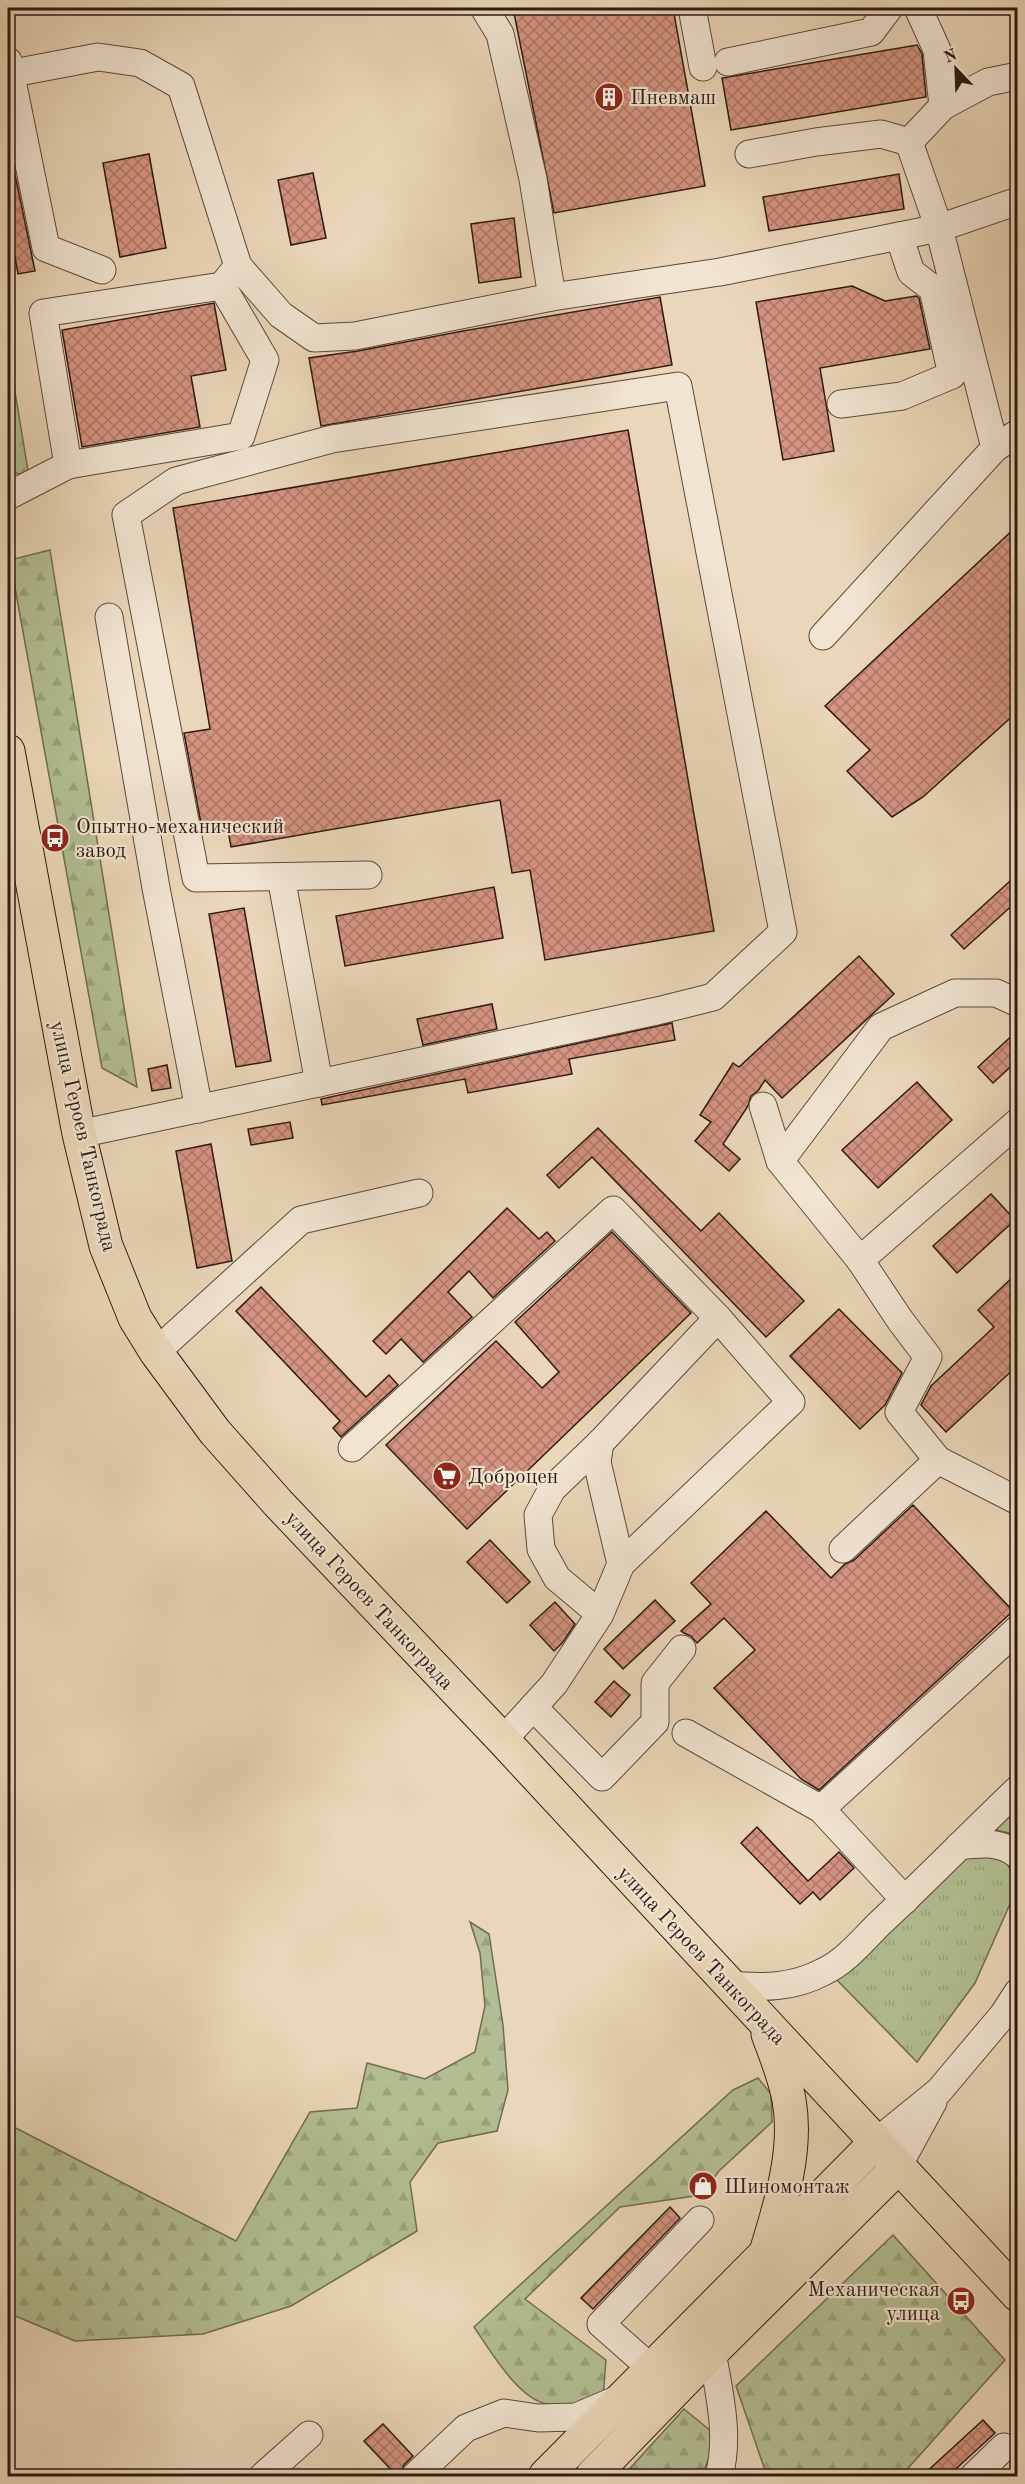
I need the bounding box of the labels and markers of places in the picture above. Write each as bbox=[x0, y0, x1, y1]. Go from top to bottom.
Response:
building icon: Пневмаш bbox=[593, 81, 625, 113]
place label: Пневмаш bbox=[630, 88, 716, 109]
place label: Опытно-механический завод bbox=[76, 817, 284, 862]
bus stop icon: Опытно-механический завод bbox=[39, 822, 71, 854]
supermarket icon: Доброцен bbox=[431, 1460, 463, 1492]
place label: Доброцен bbox=[468, 1467, 558, 1488]
shop icon: Шиномонтаж bbox=[687, 2170, 719, 2202]
place label: Шиномонтаж bbox=[724, 2177, 850, 2198]
place label: Механическая улица bbox=[807, 2280, 940, 2325]
bus stop icon: Механическая улица bbox=[945, 2285, 977, 2317]

